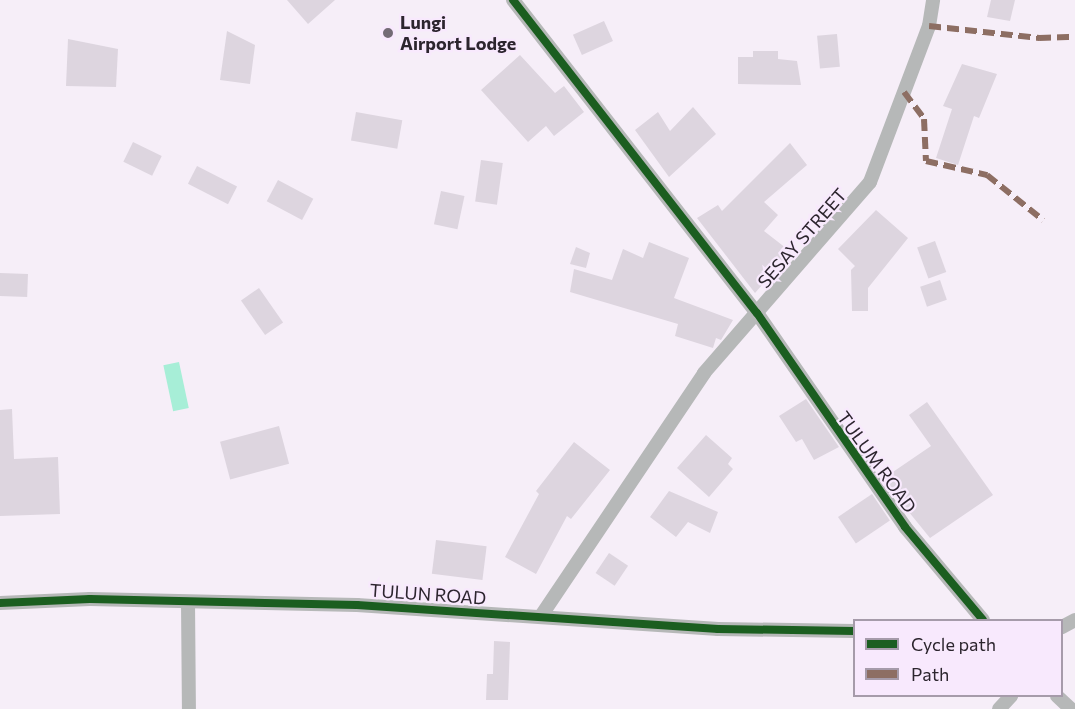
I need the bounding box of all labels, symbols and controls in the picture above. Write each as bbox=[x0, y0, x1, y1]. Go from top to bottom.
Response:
place label: Lungi Airport Lodge bbox=[400, 12, 516, 54]
marker: Lungi Airport Lodge bbox=[381, 26, 395, 40]
street label: SESAY STREET bbox=[753, 184, 851, 292]
street label: TULUM ROAD bbox=[833, 407, 921, 517]
street label: TULUN ROAD bbox=[369, 579, 487, 609]
legend bbox=[853, 619, 1063, 697]
text: Cycle path bbox=[911, 633, 996, 655]
text: Path bbox=[911, 663, 949, 685]

